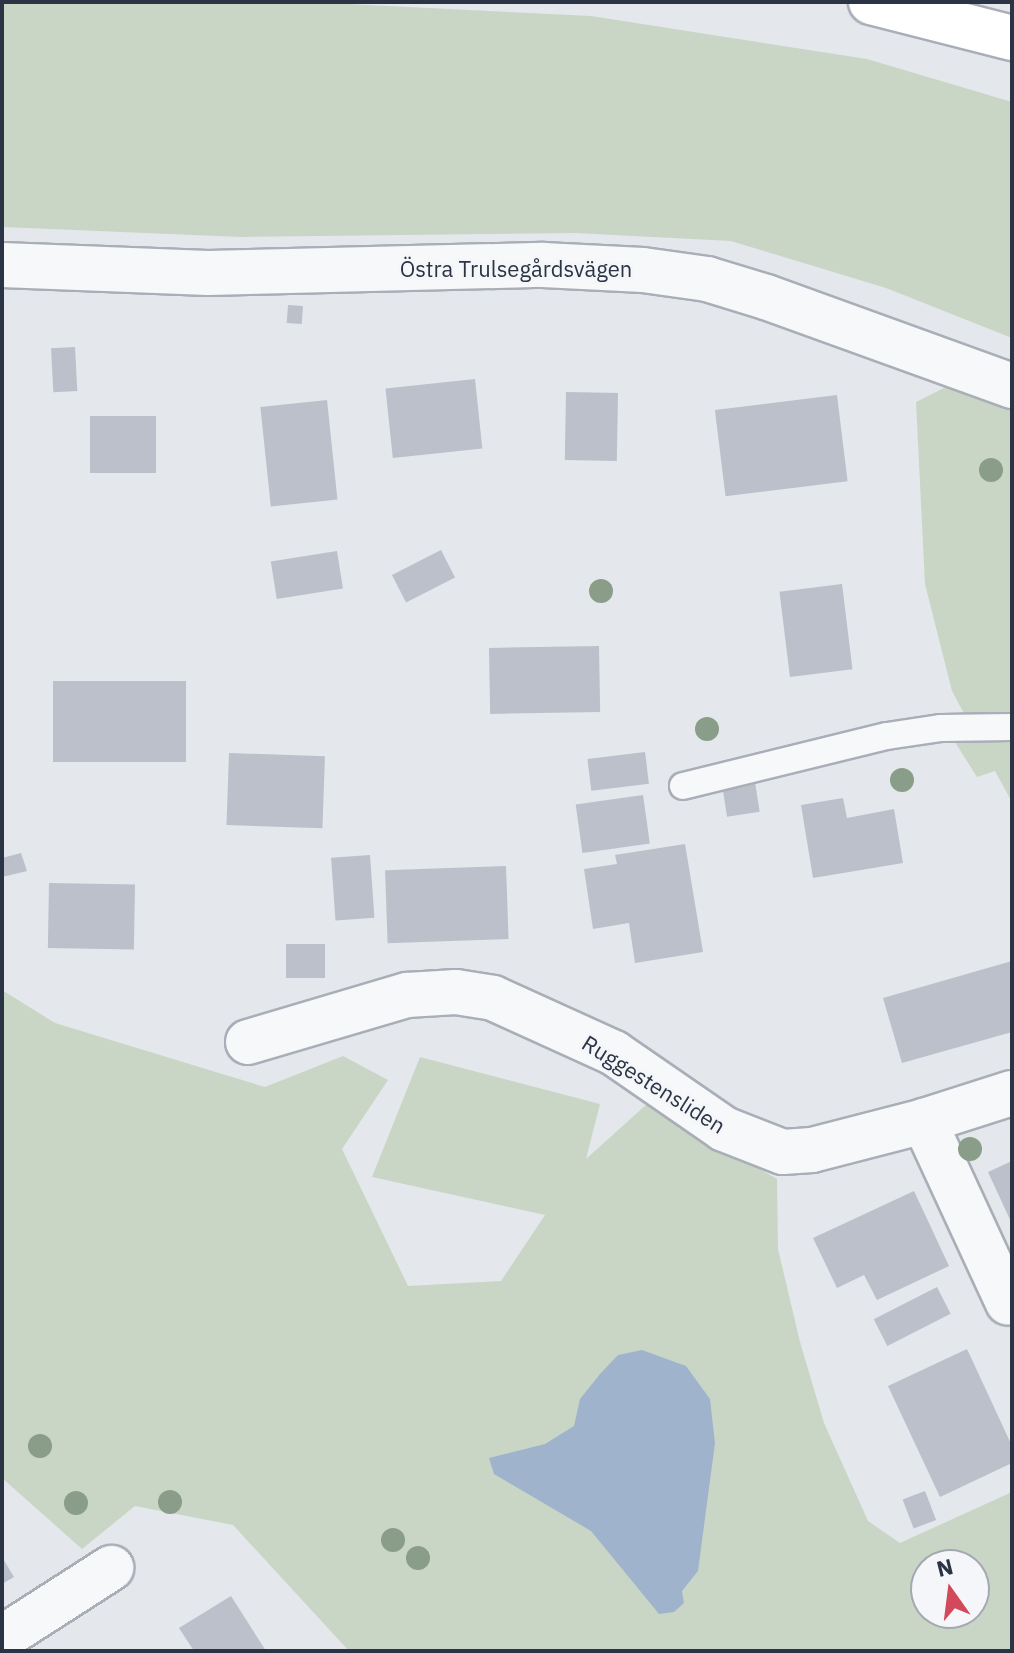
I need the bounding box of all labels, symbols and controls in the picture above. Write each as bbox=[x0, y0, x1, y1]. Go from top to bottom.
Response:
street label: Östra Trulsegårdsvägen bbox=[400, 256, 632, 282]
street label: Ruggestensliden bbox=[577, 1029, 731, 1139]
north arrow bbox=[910, 1549, 990, 1629]
text: N bbox=[933, 1551, 956, 1583]

